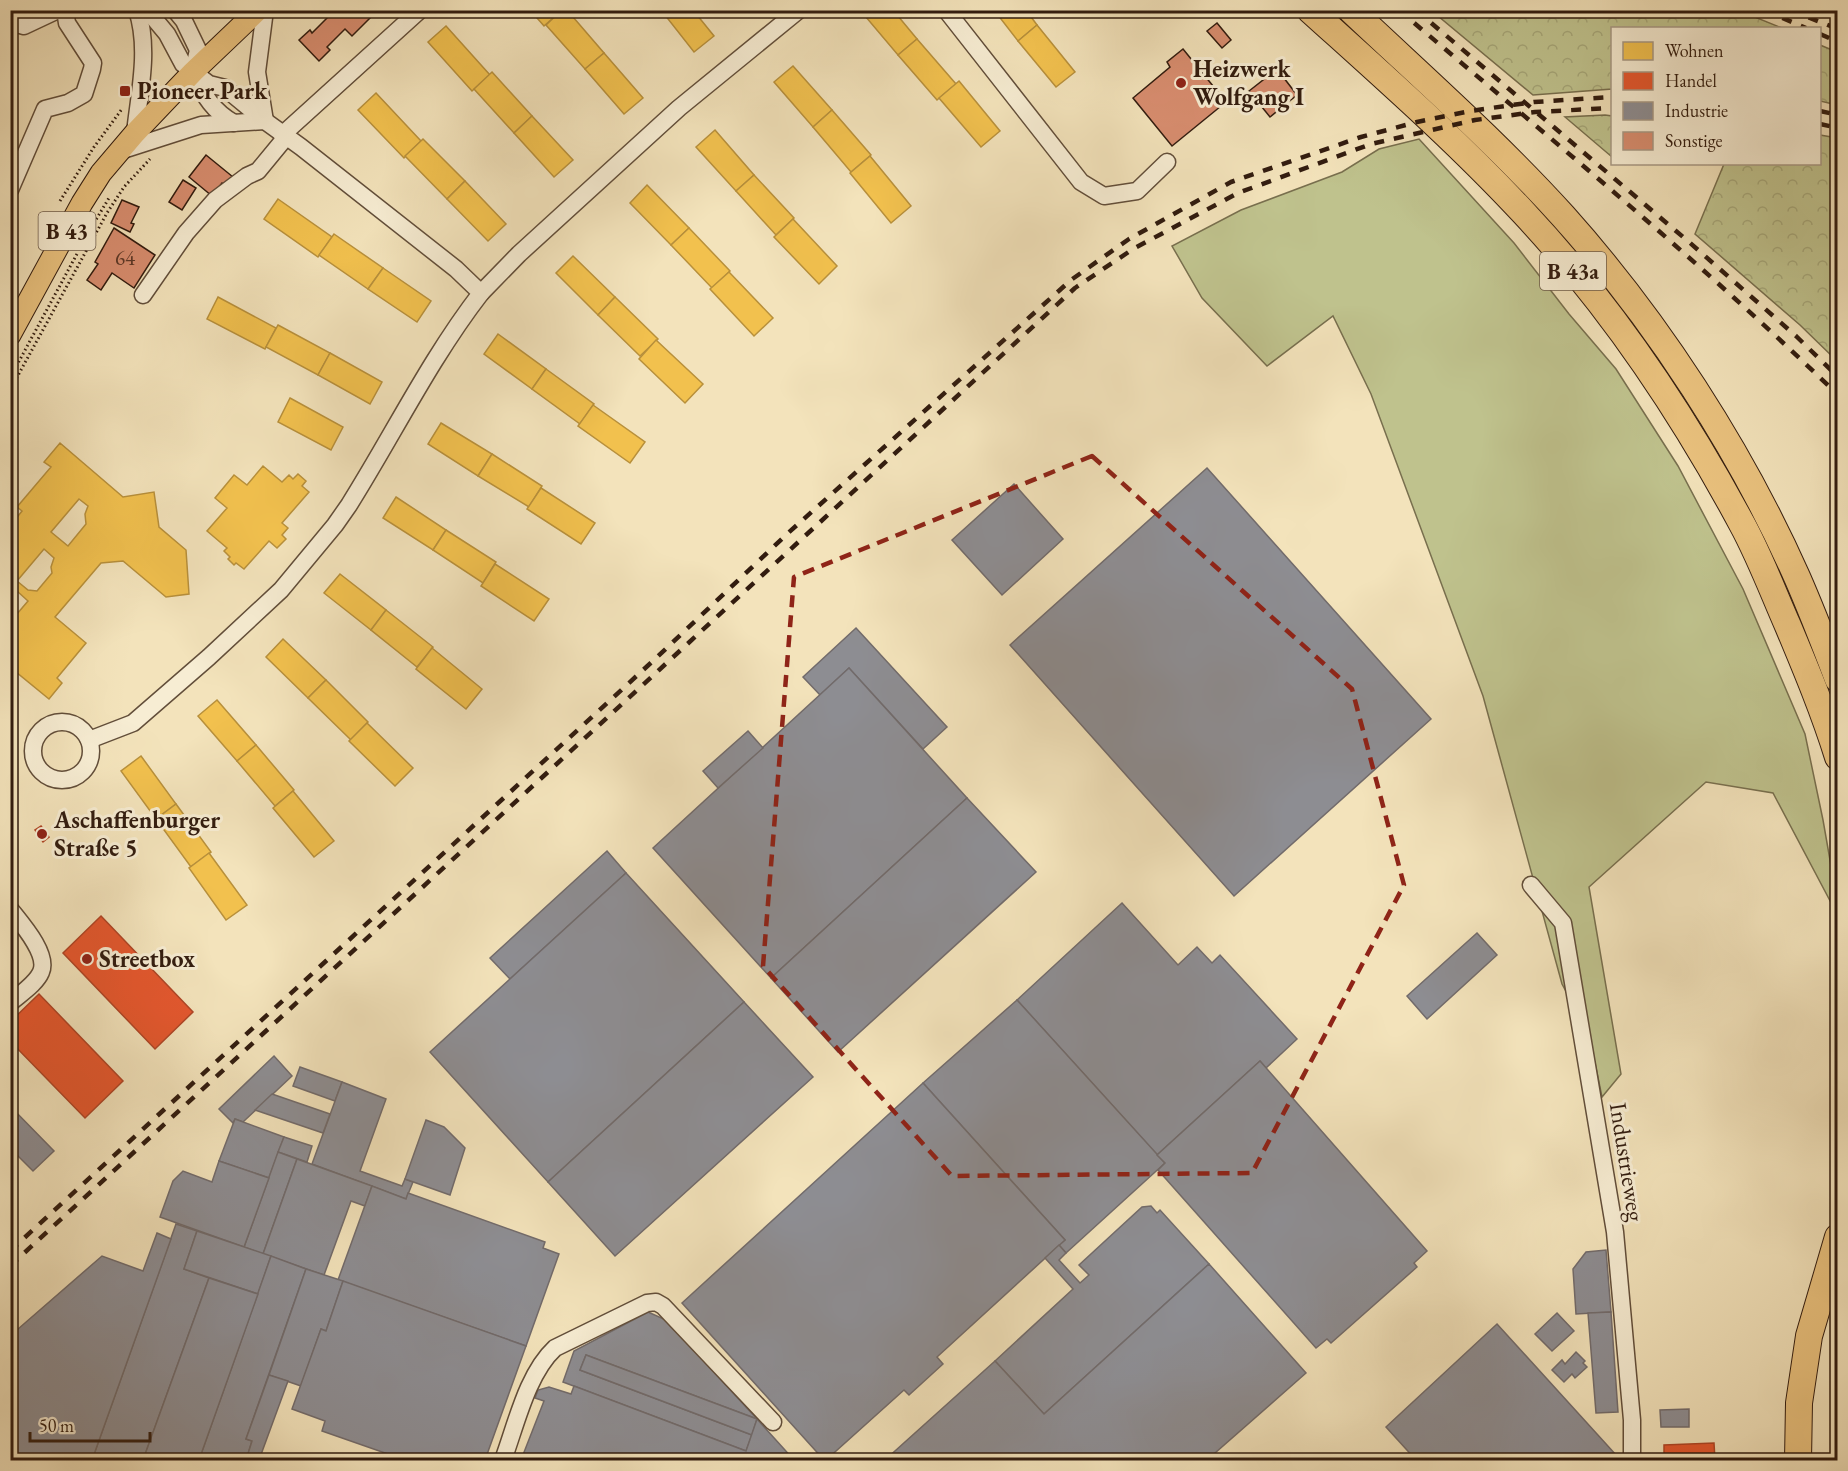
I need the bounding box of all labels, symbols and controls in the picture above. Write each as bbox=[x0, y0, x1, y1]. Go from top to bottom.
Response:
legend bbox=[1611, 27, 1821, 165]
text: Wohnen bbox=[1665, 39, 1724, 62]
place label: Heizwerk Wolfgang I bbox=[1193, 53, 1304, 113]
text: Handel bbox=[1665, 69, 1717, 92]
place label: Pioneer Park bbox=[137, 75, 268, 106]
marker: Heizwerk Wolfgang I bbox=[1174, 76, 1188, 90]
marker: Pioneer Park bbox=[118, 84, 132, 98]
text: Industrie bbox=[1665, 99, 1728, 122]
text: Sonstige bbox=[1665, 129, 1723, 152]
road number: B 43 bbox=[38, 212, 96, 250]
house number: 64 bbox=[115, 244, 136, 271]
road number: B 43a bbox=[1540, 252, 1606, 290]
place label: Aschaffenburger Straße 5 bbox=[53, 804, 220, 863]
marker: Aschaffenburger Straße 5 bbox=[35, 827, 49, 841]
place label: Streetbox bbox=[99, 943, 195, 974]
marker: Streetbox bbox=[80, 952, 94, 966]
street label: Industrieweg bbox=[1603, 1100, 1652, 1224]
scale bar bbox=[30, 1405, 150, 1443]
text: 50 m bbox=[39, 1414, 74, 1437]

